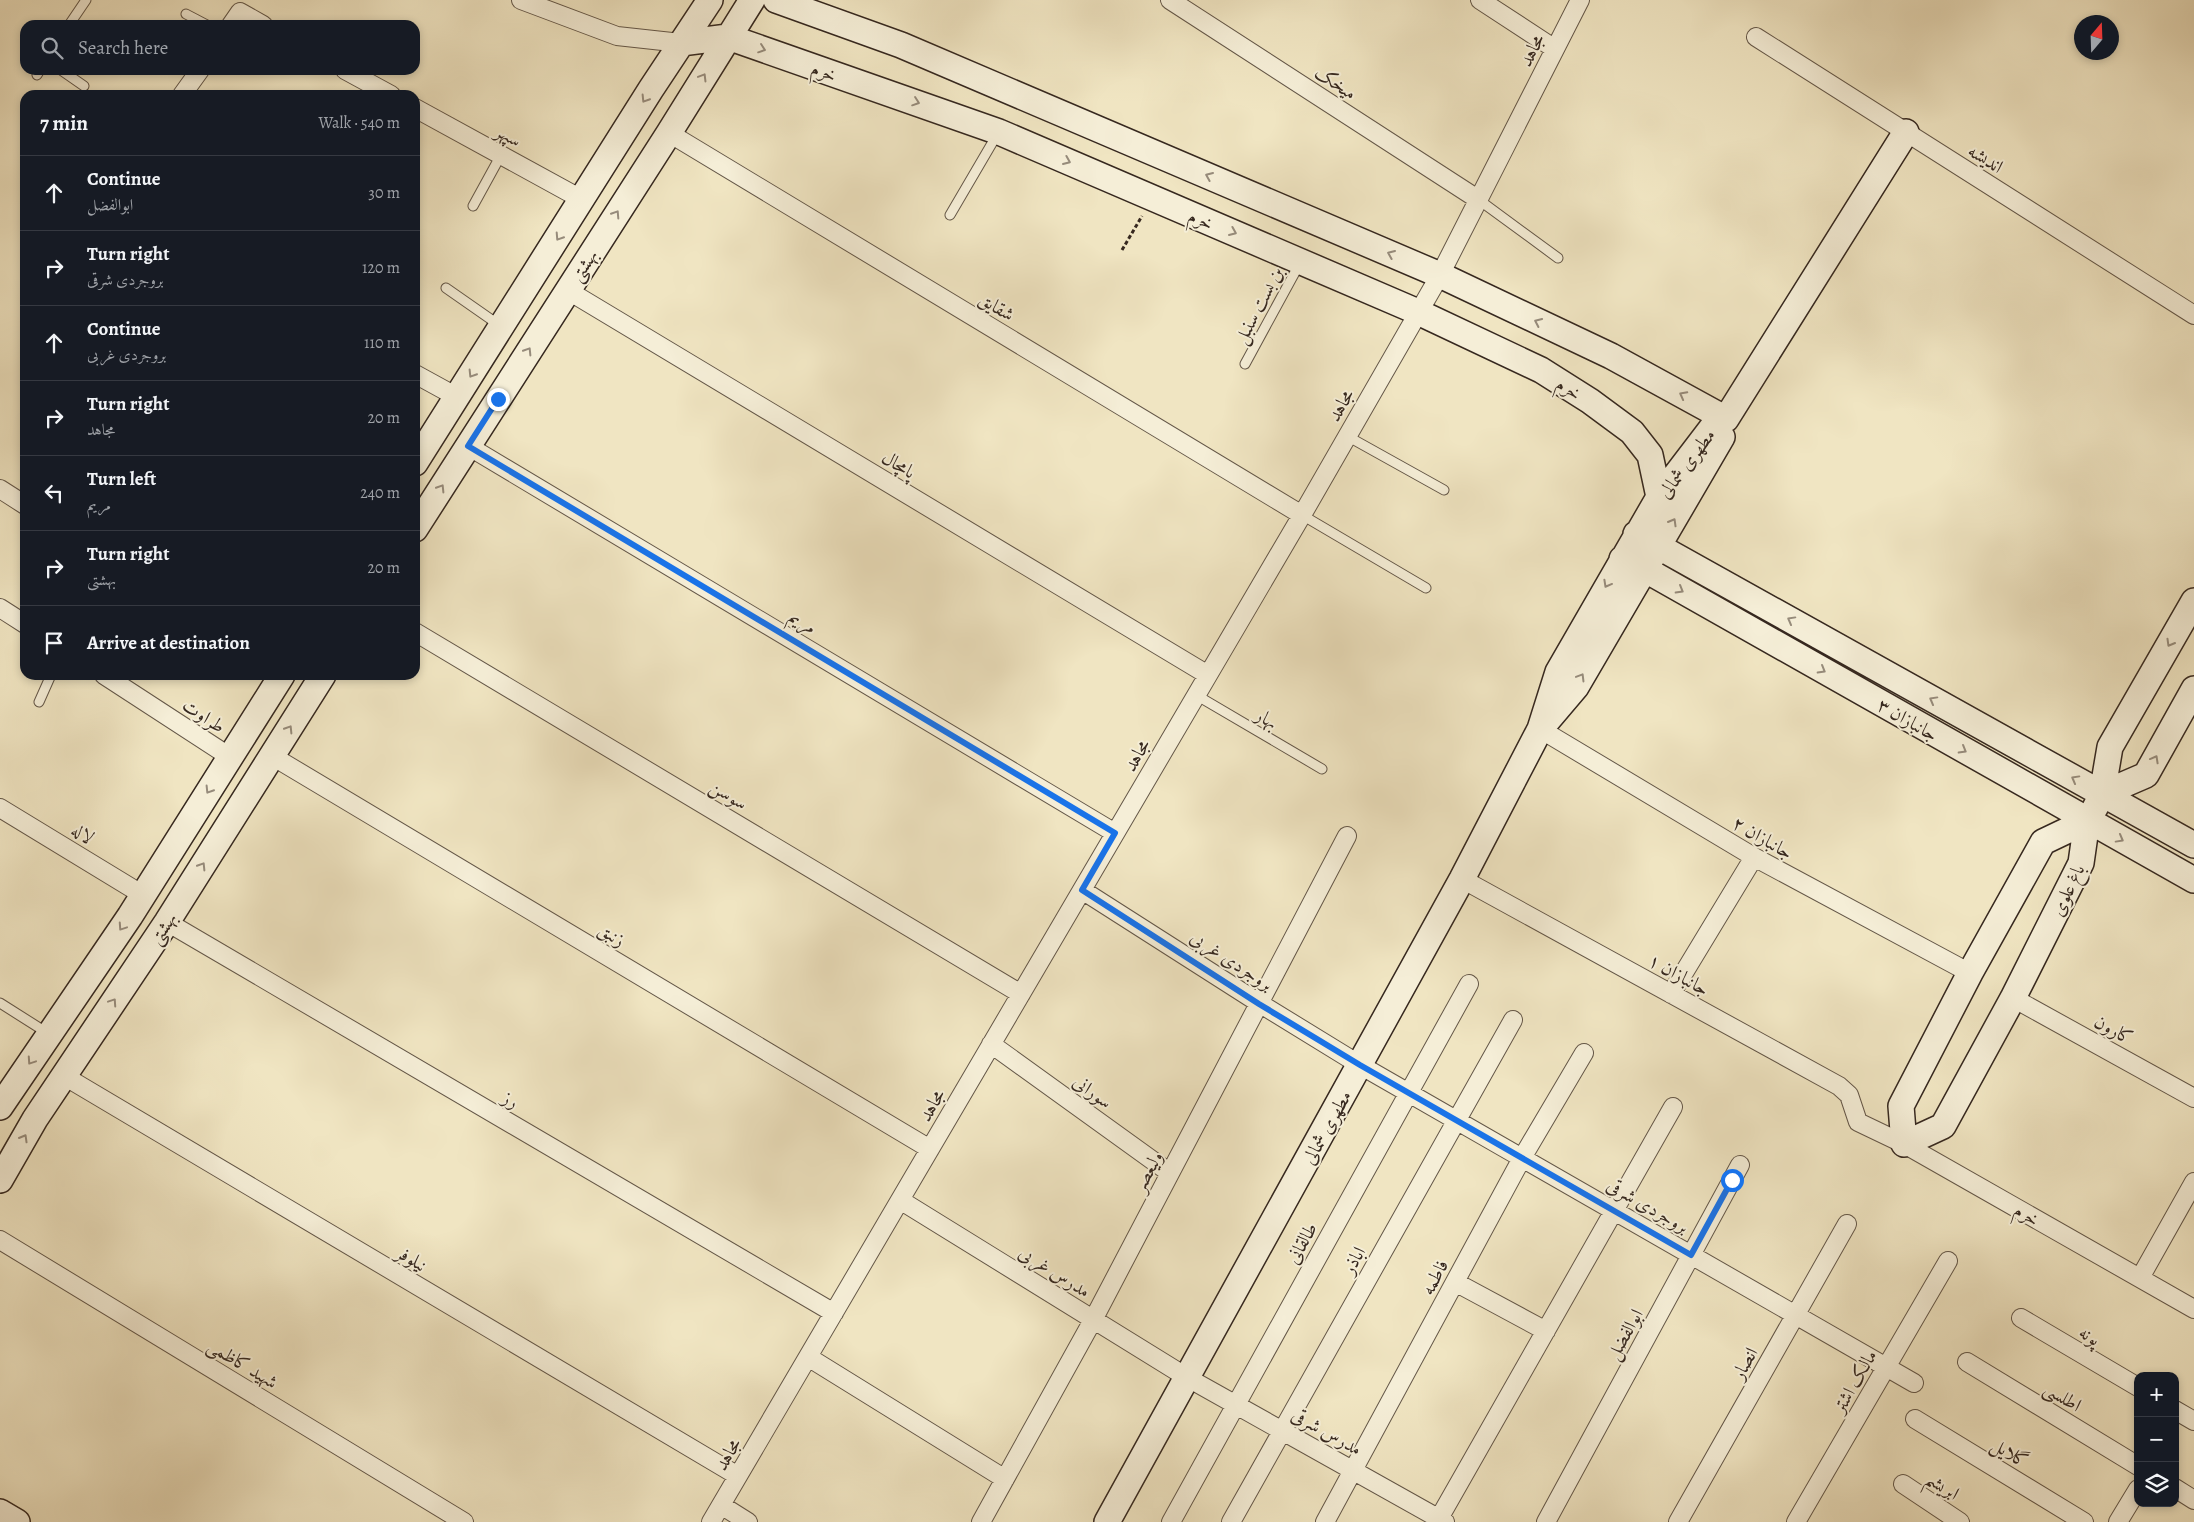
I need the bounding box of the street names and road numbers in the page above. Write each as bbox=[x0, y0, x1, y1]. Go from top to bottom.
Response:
street label: مجاهد bbox=[1513, 29, 1551, 71]
street label: خرم bbox=[807, 56, 840, 91]
street label: میخک bbox=[1309, 60, 1361, 106]
street label: سپهر bbox=[489, 117, 526, 154]
street label: اندیشه bbox=[1963, 138, 2008, 180]
street label: خرم bbox=[1183, 203, 1217, 240]
street label: بهشتی bbox=[563, 244, 604, 287]
street label: بن بست سنبل bbox=[1228, 262, 1290, 349]
street label: شقایق bbox=[974, 286, 1019, 328]
street label: خرم bbox=[1549, 371, 1586, 409]
street label: مجاهد bbox=[1321, 384, 1361, 426]
street label: مطهری شمالی bbox=[1652, 423, 1722, 504]
street label: پامچال bbox=[877, 445, 921, 486]
street label: مریم bbox=[782, 603, 821, 643]
street label: طراوت bbox=[177, 692, 230, 739]
street label: جانبازان ۳ bbox=[1872, 692, 1943, 748]
street label: بهار bbox=[1249, 701, 1283, 736]
street label: مجاهد bbox=[1117, 734, 1157, 776]
street label: سوسن bbox=[705, 773, 752, 816]
street label: جانبازان ۲ bbox=[1727, 810, 1798, 866]
street label: لاله bbox=[66, 817, 99, 851]
street label: باغ علوی bbox=[2045, 860, 2093, 922]
street label: بهشتی bbox=[142, 907, 183, 950]
street label: زنبق bbox=[593, 917, 630, 953]
street label: بروجردی غربی bbox=[1184, 924, 1278, 998]
street label: جانبازان ۱ bbox=[1643, 947, 1714, 1002]
street label: کارون bbox=[2089, 1009, 2138, 1051]
street label: سورانی bbox=[1067, 1069, 1117, 1115]
street label: رز bbox=[496, 1084, 524, 1115]
street label: مجاهد bbox=[912, 1084, 952, 1126]
street label: مطهری شمالی bbox=[1296, 1086, 1358, 1169]
street label: ولیعصر bbox=[1125, 1147, 1169, 1198]
street label: بروجردی شرقی bbox=[1602, 1172, 1694, 1240]
street label: خرم bbox=[2008, 1197, 2044, 1235]
street label: طالقانی bbox=[1280, 1218, 1324, 1269]
street label: نیلوفر bbox=[390, 1239, 432, 1278]
street label: مدرس غربی bbox=[1013, 1240, 1095, 1305]
street label: اباذر bbox=[1335, 1242, 1372, 1281]
street label: فاطمه bbox=[1415, 1255, 1455, 1300]
street label: ابوالفضل bbox=[1600, 1304, 1650, 1365]
street label: پونه bbox=[2074, 1319, 2106, 1353]
street label: شهید کاظمی bbox=[202, 1333, 283, 1395]
street label: انصار bbox=[1724, 1343, 1764, 1386]
street label: مالک اشتر bbox=[1825, 1345, 1883, 1420]
street label: اطلسی bbox=[2039, 1375, 2086, 1418]
street label: مدرس شرقی bbox=[1286, 1402, 1367, 1462]
street label: گلایل bbox=[1986, 1432, 2033, 1474]
street label: مجاهد bbox=[708, 1433, 748, 1475]
street label: ابریشم bbox=[1917, 1465, 1964, 1511]

